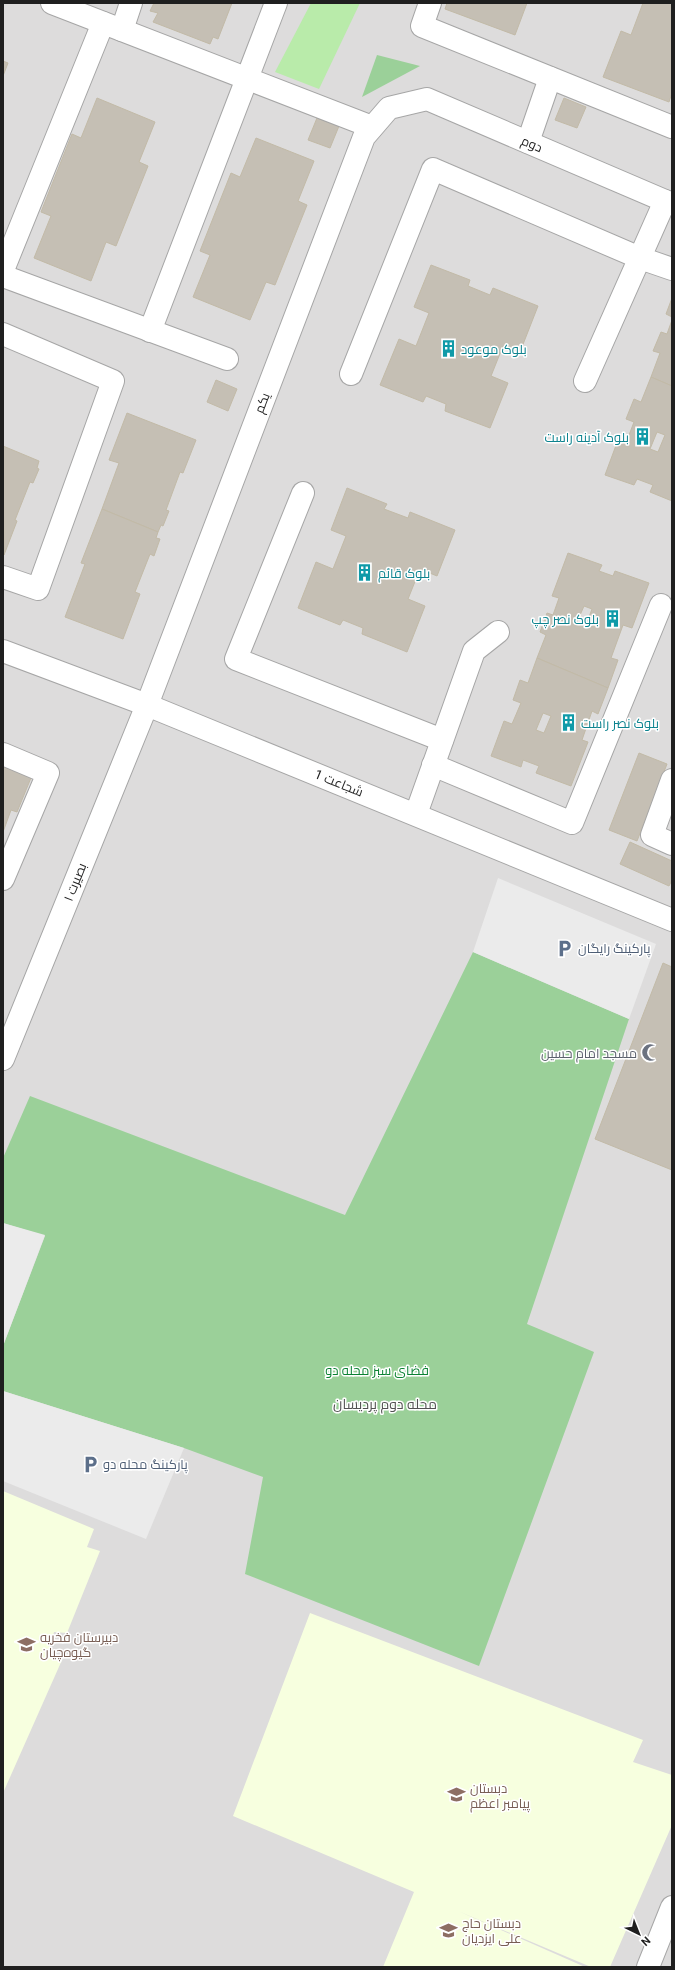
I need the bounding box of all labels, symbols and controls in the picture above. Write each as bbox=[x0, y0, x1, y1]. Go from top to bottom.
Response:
street label: دوم bbox=[518, 133, 545, 157]
building icon: بلوک موعود bbox=[438, 339, 458, 359]
place label: بلوک موعود bbox=[461, 342, 527, 357]
street label: یکم bbox=[251, 390, 275, 416]
building icon: بلوک آدینه راست bbox=[632, 427, 652, 447]
place label: بلوک آدینه راست bbox=[545, 430, 629, 445]
building icon: بلوک قائم bbox=[355, 563, 375, 583]
place label: بلوک قائم bbox=[378, 566, 430, 583]
building icon: بلوک نصر چپ bbox=[602, 609, 622, 629]
place label: بلوک نصر چپ bbox=[532, 612, 599, 629]
building icon: بلوک نصر راست bbox=[558, 713, 578, 733]
place label: بلوک نصر راست bbox=[581, 716, 659, 731]
street label: شجاعت 1 bbox=[312, 766, 366, 800]
street label: بصیرت ۱ bbox=[61, 861, 89, 903]
parking icon: پارکینگ رایگان bbox=[555, 938, 575, 958]
place label: پارکینگ رایگان bbox=[578, 941, 651, 958]
mosque icon: مسجد امام حسین bbox=[640, 1043, 660, 1063]
place label: مسجد امام حسین bbox=[541, 1046, 637, 1063]
park label: فضای سبز محله دو bbox=[325, 1363, 429, 1378]
district label: محله دوم پردیسان bbox=[333, 1396, 437, 1414]
parking icon: پارکینگ محله دو bbox=[80, 1454, 100, 1474]
place label: پارکینگ محله دو bbox=[103, 1457, 188, 1474]
place label: دبیرستان فخریه گیوه‌چیان bbox=[40, 1630, 118, 1662]
school or university icon: دبیرستان فخریه گیوه‌چیان bbox=[17, 1634, 37, 1654]
place label: دبستان پیامبر ا‌عظم bbox=[470, 1781, 530, 1813]
school or university icon: دبستان پیامبر ا‌عظم bbox=[447, 1785, 467, 1805]
north arrow bbox=[619, 1914, 659, 1954]
place label: دبستان حاج علی ایزدیان bbox=[462, 1916, 522, 1946]
school or university icon: دبستان حاج علی ایزدیان bbox=[439, 1920, 459, 1940]
text: N bbox=[638, 1934, 653, 1949]

